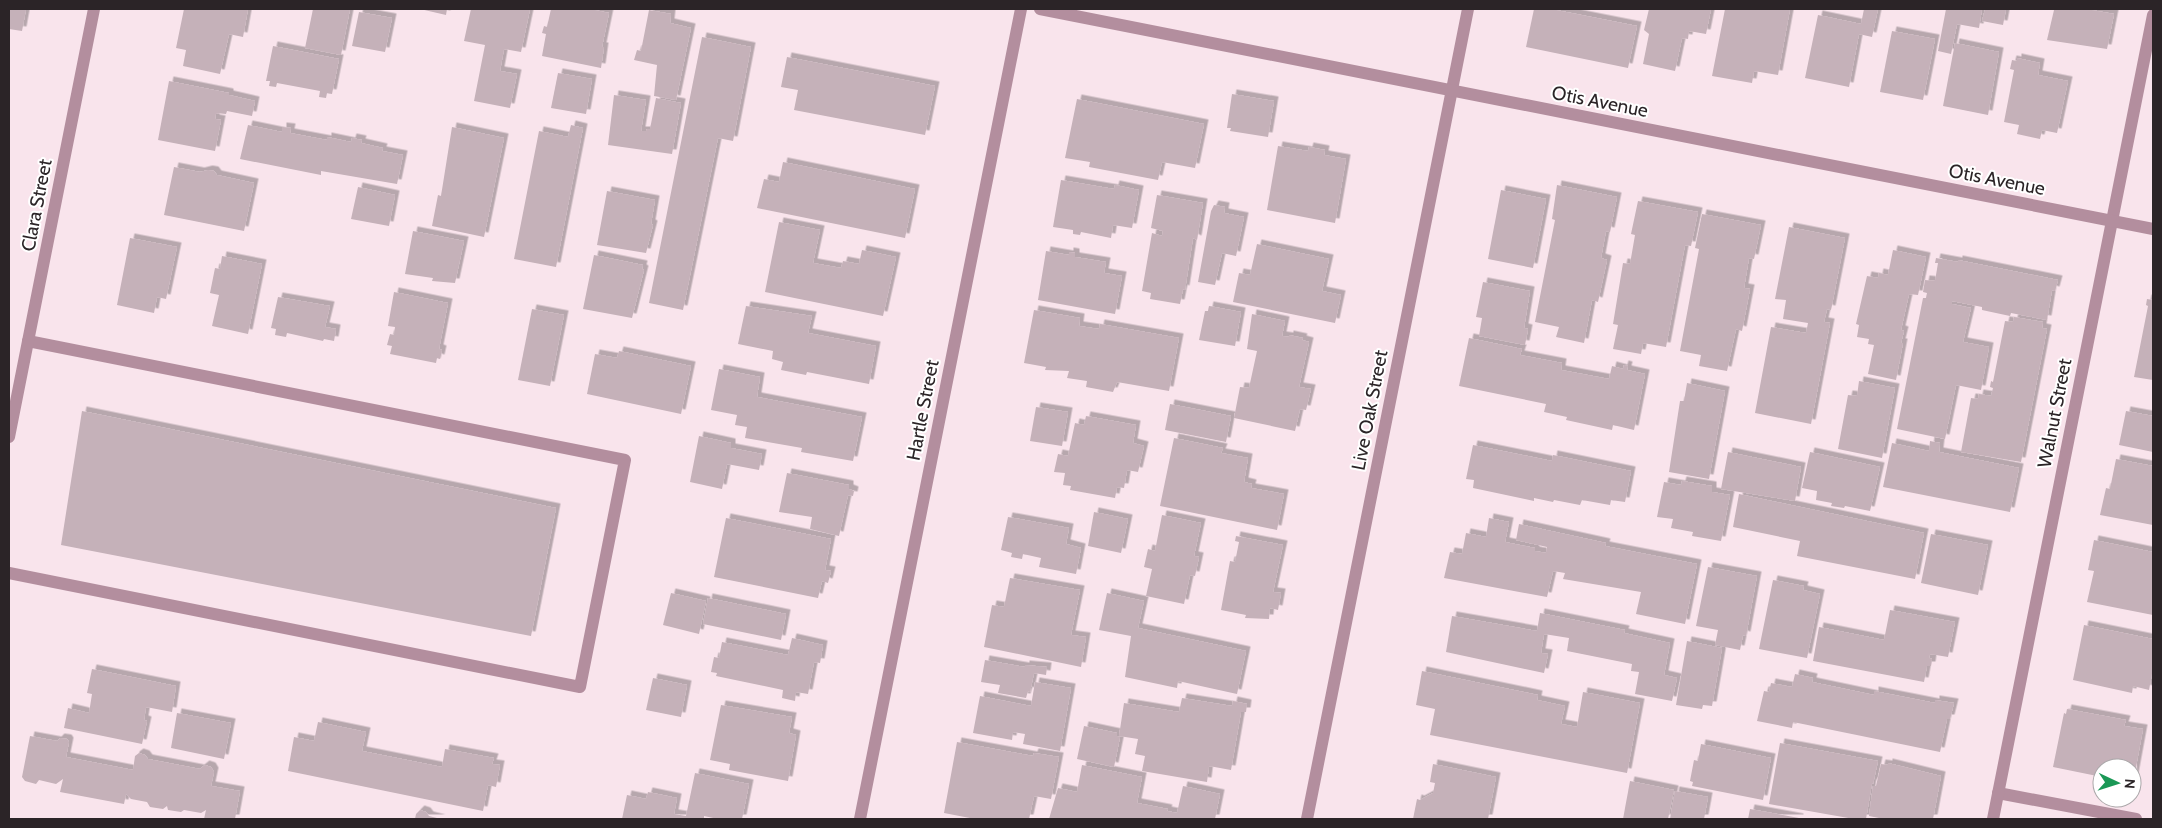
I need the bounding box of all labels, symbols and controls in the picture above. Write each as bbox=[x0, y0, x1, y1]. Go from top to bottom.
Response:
street label: Otis Avenue bbox=[1550, 81, 1650, 122]
street label: Clara Street bbox=[16, 156, 57, 253]
street label: Otis Avenue bbox=[1947, 159, 2047, 200]
street label: Live Oak Street bbox=[1347, 347, 1393, 472]
street label: Walnut Street bbox=[2033, 356, 2076, 470]
street label: Hartle Street bbox=[901, 357, 944, 462]
north arrow bbox=[2092, 758, 2142, 808]
text: N bbox=[2121, 778, 2139, 789]

